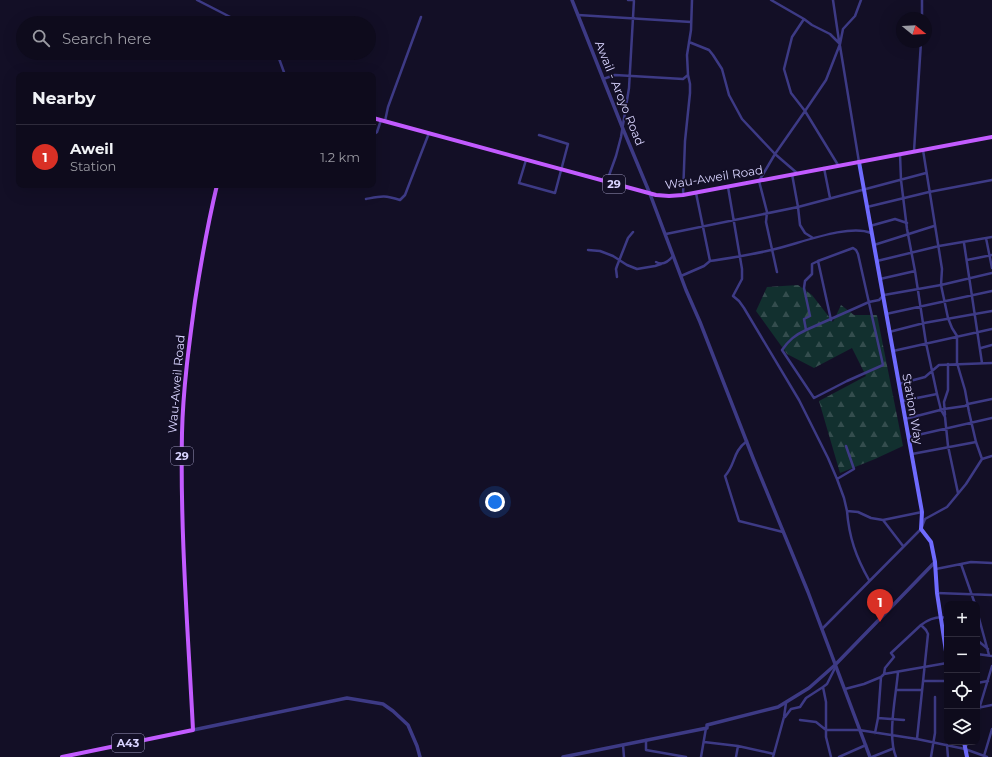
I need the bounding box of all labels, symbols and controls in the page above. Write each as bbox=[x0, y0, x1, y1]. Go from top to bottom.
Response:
north arrow bbox=[896, 12, 932, 48]
search box bbox=[16, 16, 376, 60]
icon: search bbox=[30, 27, 52, 49]
text: Search here bbox=[62, 29, 151, 48]
street label: Awail - Aroyo Road bbox=[592, 38, 648, 148]
text: Nearby bbox=[32, 88, 96, 108]
text: Aweil bbox=[70, 139, 113, 158]
text: 1 bbox=[42, 149, 48, 165]
text: 1.2 km bbox=[320, 149, 360, 165]
text: Station bbox=[70, 158, 116, 174]
street label: Wau-Aweil Road bbox=[664, 162, 764, 192]
road number: 29 bbox=[603, 175, 625, 193]
street label: Wau-Aweil Road bbox=[164, 334, 188, 434]
street label: Station Way bbox=[899, 372, 927, 446]
road number: 29 bbox=[171, 447, 193, 465]
your location bbox=[485, 492, 505, 512]
pin: 1 bbox=[867, 589, 893, 622]
map controls bbox=[944, 601, 980, 745]
button: + bbox=[944, 601, 980, 637]
button: − bbox=[944, 637, 980, 673]
button: locate bbox=[944, 673, 980, 709]
button: layers bbox=[944, 709, 980, 745]
road number: A43 bbox=[112, 734, 144, 752]

